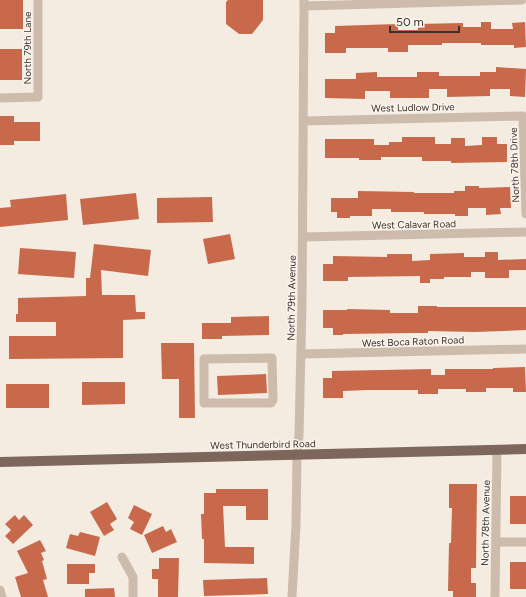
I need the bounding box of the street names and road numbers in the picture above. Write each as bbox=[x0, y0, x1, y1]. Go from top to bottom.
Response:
street label: North 79th Lane bbox=[21, 11, 34, 84]
street label: West Ludlow Drive bbox=[371, 100, 455, 115]
street label: North 78th Drive bbox=[507, 127, 522, 203]
street label: West Calavar Road bbox=[372, 217, 456, 232]
street label: North 79th Avenue bbox=[284, 255, 299, 341]
street label: West Boca Raton Road bbox=[362, 333, 465, 350]
street label: West Thunderbird Road bbox=[210, 437, 316, 452]
street label: North 78th Avenue bbox=[478, 479, 493, 566]

